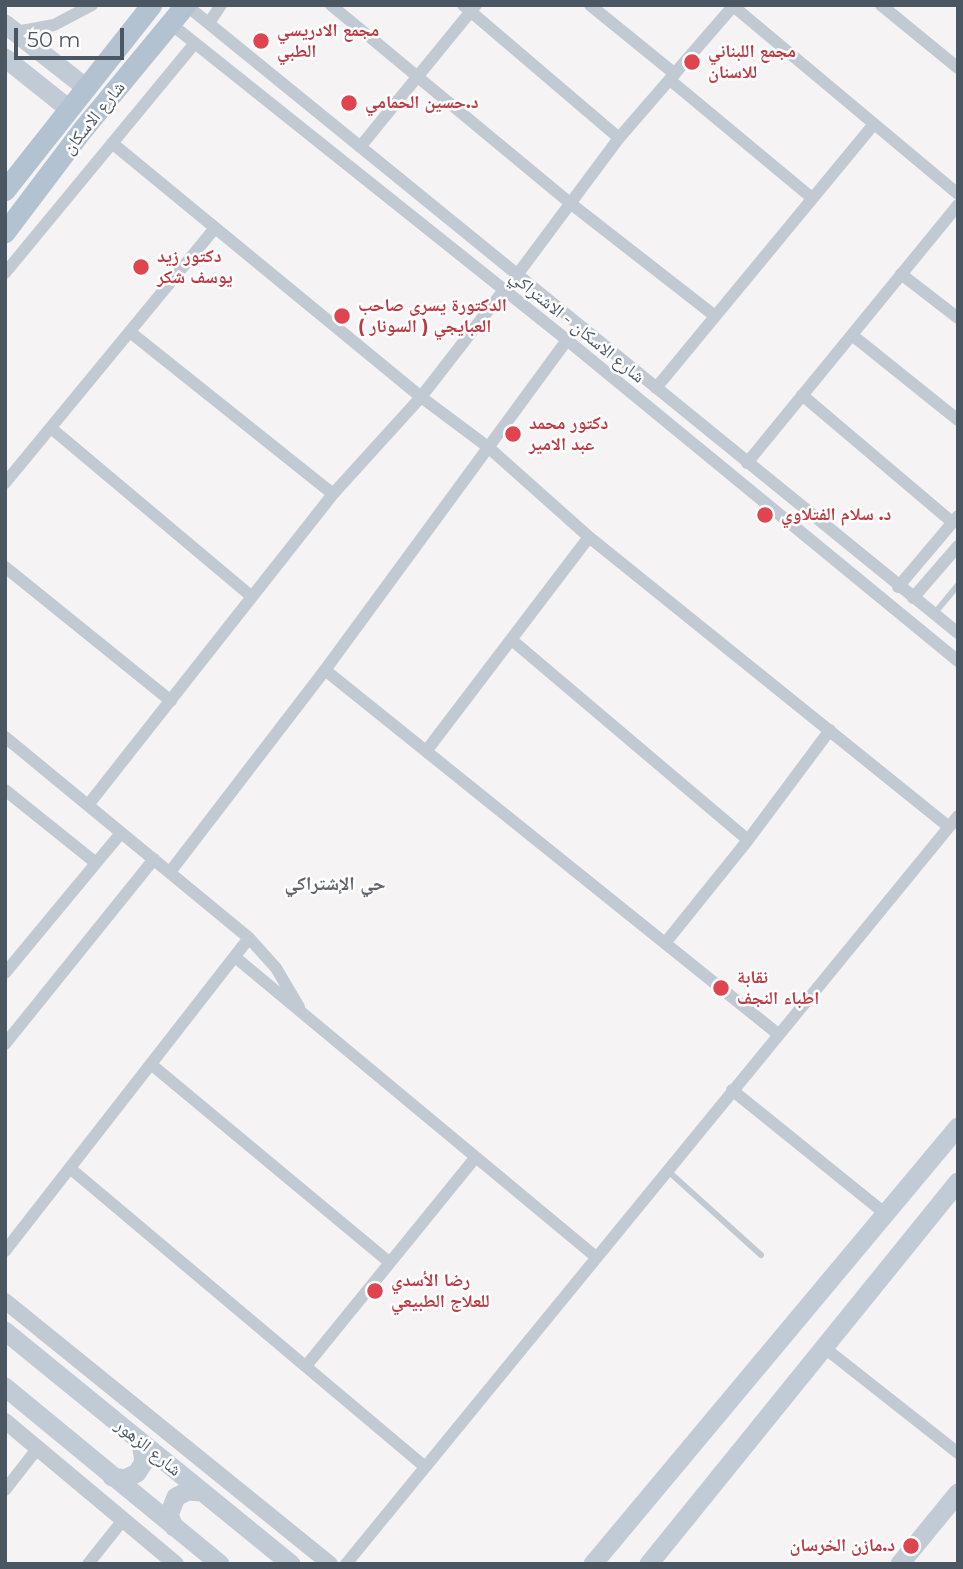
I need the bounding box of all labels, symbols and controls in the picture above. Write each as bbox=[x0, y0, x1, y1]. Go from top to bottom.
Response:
scale bar bbox=[18, 14, 128, 58]
place label: مجمع الادريسي الطبي bbox=[277, 20, 379, 62]
text: 50 m bbox=[27, 27, 81, 52]
marker: مجمع الادريسي الطبي bbox=[251, 31, 271, 51]
place label: مجمع اللبناني للاسنان bbox=[708, 41, 796, 84]
marker: مجمع اللبناني للاسنان bbox=[682, 52, 702, 72]
street label: شارع الاسكان bbox=[58, 77, 130, 159]
place label: د.حسين الحمامي bbox=[365, 92, 479, 114]
marker: د.حسين الحمامي bbox=[339, 93, 359, 113]
place label: دكتور زيد يوسف شكر bbox=[157, 246, 233, 288]
marker: دكتور زيد يوسف شكر bbox=[131, 257, 151, 277]
street label: شارع الاسكان - الاشتراكي bbox=[505, 266, 649, 388]
place label: الدكتورة يسرى صاحب العبايجي ( السونار ) bbox=[358, 295, 507, 338]
marker: الدكتورة يسرى صاحب العبايجي ( السونار ) bbox=[332, 306, 352, 326]
place label: دكتور محمد عبد الامير bbox=[529, 413, 608, 456]
marker: دكتور محمد عبد الامير bbox=[503, 424, 523, 444]
place label: د. سلام الفتلاوي bbox=[781, 504, 891, 526]
marker: د. سلام الفتلاوي bbox=[755, 505, 775, 525]
district label: حي الإشتراكي bbox=[284, 873, 386, 895]
place label: نقابة اطباء النجف bbox=[737, 967, 819, 1010]
marker: نقابة اطباء النجف bbox=[711, 978, 731, 998]
place label: رضا الأسدي للعلاج الطبيعي bbox=[391, 1270, 490, 1312]
marker: رضا الأسدي للعلاج الطبيعي bbox=[365, 1281, 385, 1301]
street label: شارع الزهور bbox=[111, 1415, 185, 1481]
place label: د.مازن الخرسان bbox=[789, 1535, 895, 1557]
marker: د.مازن الخرسان bbox=[901, 1536, 921, 1556]

